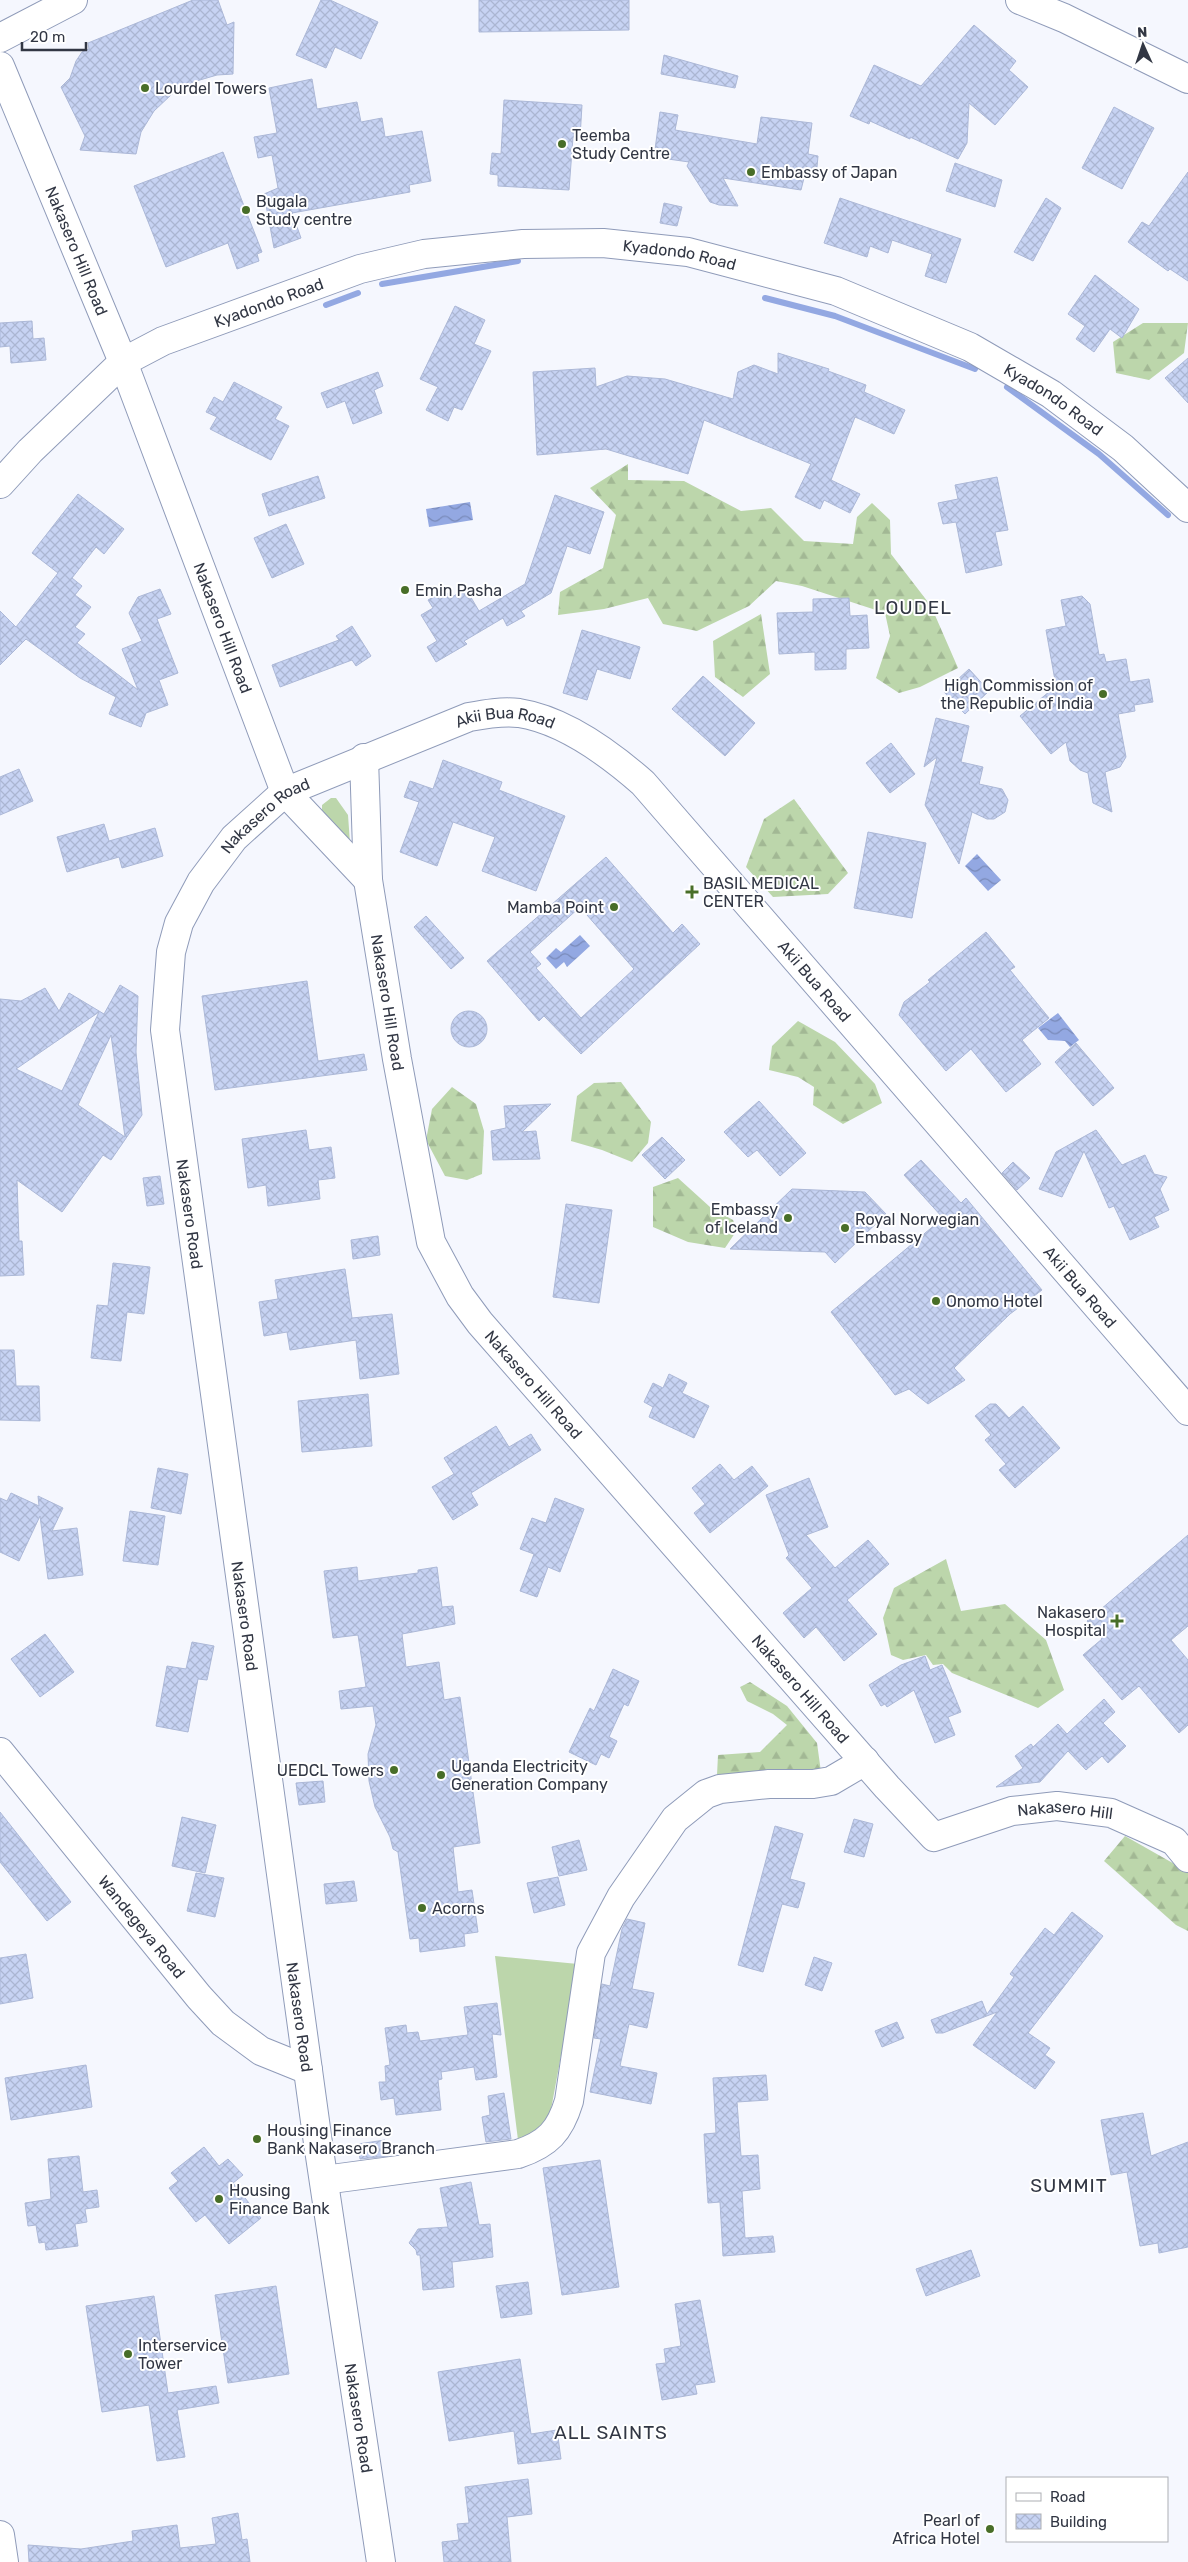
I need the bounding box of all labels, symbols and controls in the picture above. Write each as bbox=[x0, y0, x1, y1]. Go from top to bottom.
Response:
scale bar bbox=[22, 20, 86, 52]
north arrow bbox=[1118, 20, 1168, 70]
text: N bbox=[1137, 24, 1148, 41]
text: 20 m bbox=[30, 28, 65, 46]
place label: Lourdel Towers bbox=[155, 79, 267, 98]
marker: Lourdel Towers bbox=[139, 82, 151, 94]
place label: Teemba Study Centre bbox=[572, 126, 670, 163]
marker: Teemba Study Centre bbox=[556, 138, 568, 150]
place label: Embassy of Japan bbox=[761, 163, 897, 182]
marker: Embassy of Japan bbox=[745, 166, 757, 178]
street label: Nakasero Hill Road bbox=[41, 183, 112, 318]
place label: Bugala Study centre bbox=[256, 192, 352, 229]
marker: Bugala Study centre bbox=[240, 204, 252, 216]
street label: Kyadondo Road bbox=[622, 236, 738, 274]
street label: Kyadondo Road bbox=[211, 274, 326, 332]
street label: Kyadondo Road bbox=[1001, 360, 1107, 440]
street label: Nakasero Hill Road bbox=[189, 560, 256, 696]
place label: Emin Pasha bbox=[415, 581, 502, 600]
marker: Emin Pasha bbox=[399, 584, 411, 596]
district label: LOUDEL bbox=[874, 596, 952, 619]
place label: High Commission of the Republic of India bbox=[940, 676, 1094, 713]
marker: High Commission of the Republic of India bbox=[1097, 688, 1109, 700]
street label: Akii Bua Road bbox=[452, 703, 558, 733]
street label: Nakasero Road bbox=[217, 774, 313, 857]
place label: BASIL MEDICAL CENTER bbox=[703, 874, 819, 911]
marker: BASIL MEDICAL CENTER bbox=[685, 885, 699, 899]
place label: Mamba Point bbox=[507, 898, 604, 917]
marker: Mamba Point bbox=[608, 901, 620, 913]
street label: Nakasero Hill Road bbox=[367, 933, 408, 1072]
street label: Akii Bua Road bbox=[774, 937, 855, 1026]
street label: Nakasero Road bbox=[172, 1158, 207, 1270]
place label: Embassy of Iceland bbox=[705, 1200, 778, 1237]
place label: Royal Norwegian Embassy bbox=[855, 1210, 979, 1247]
marker: Embassy of Iceland bbox=[782, 1212, 794, 1224]
marker: Royal Norwegian Embassy bbox=[839, 1222, 851, 1234]
street label: Akii Bua Road bbox=[1039, 1243, 1120, 1332]
place label: Onomo Hotel bbox=[946, 1292, 1043, 1311]
marker: Onomo Hotel bbox=[930, 1295, 942, 1307]
street label: Nakasero Hill Road bbox=[481, 1326, 586, 1443]
street label: Nakasero Road bbox=[227, 1560, 262, 1672]
place label: Nakasero Hospital bbox=[1037, 1603, 1106, 1640]
marker: Nakasero Hospital bbox=[1110, 1614, 1124, 1628]
street label: Nakasero Hill Road bbox=[748, 1631, 853, 1747]
place label: Uganda Electricity Generation Company bbox=[451, 1757, 608, 1794]
place label: UEDCL Towers bbox=[277, 1761, 384, 1780]
marker: UEDCL Towers bbox=[388, 1764, 400, 1776]
marker: Uganda Electricity Generation Company bbox=[435, 1769, 447, 1781]
street label: Nakasero Hill bbox=[1016, 1797, 1114, 1823]
street label: Wandegeya Road bbox=[94, 1872, 189, 1982]
place label: Acorns bbox=[432, 1899, 485, 1918]
marker: Acorns bbox=[416, 1902, 428, 1914]
street label: Nakasero Road bbox=[282, 1961, 317, 2073]
place label: Housing Finance Bank Nakasero Branch bbox=[267, 2121, 435, 2158]
marker: Housing Finance Bank Nakasero Branch bbox=[251, 2133, 263, 2145]
district label: SUMMIT bbox=[1030, 2174, 1108, 2197]
place label: Housing Finance Bank bbox=[229, 2181, 330, 2218]
marker: Housing Finance Bank bbox=[213, 2193, 225, 2205]
place label: Interservice Tower bbox=[138, 2336, 227, 2373]
marker: Interservice Tower bbox=[122, 2348, 134, 2360]
street label: Nakasero Road bbox=[340, 2362, 377, 2474]
district label: ALL SAINTS bbox=[554, 2421, 668, 2444]
legend bbox=[1006, 2477, 1168, 2542]
text: Road bbox=[1050, 2488, 1086, 2506]
place label: Pearl of Africa Hotel bbox=[892, 2511, 981, 2548]
text: Building bbox=[1050, 2513, 1107, 2531]
marker: Pearl of Africa Hotel bbox=[984, 2523, 996, 2535]

